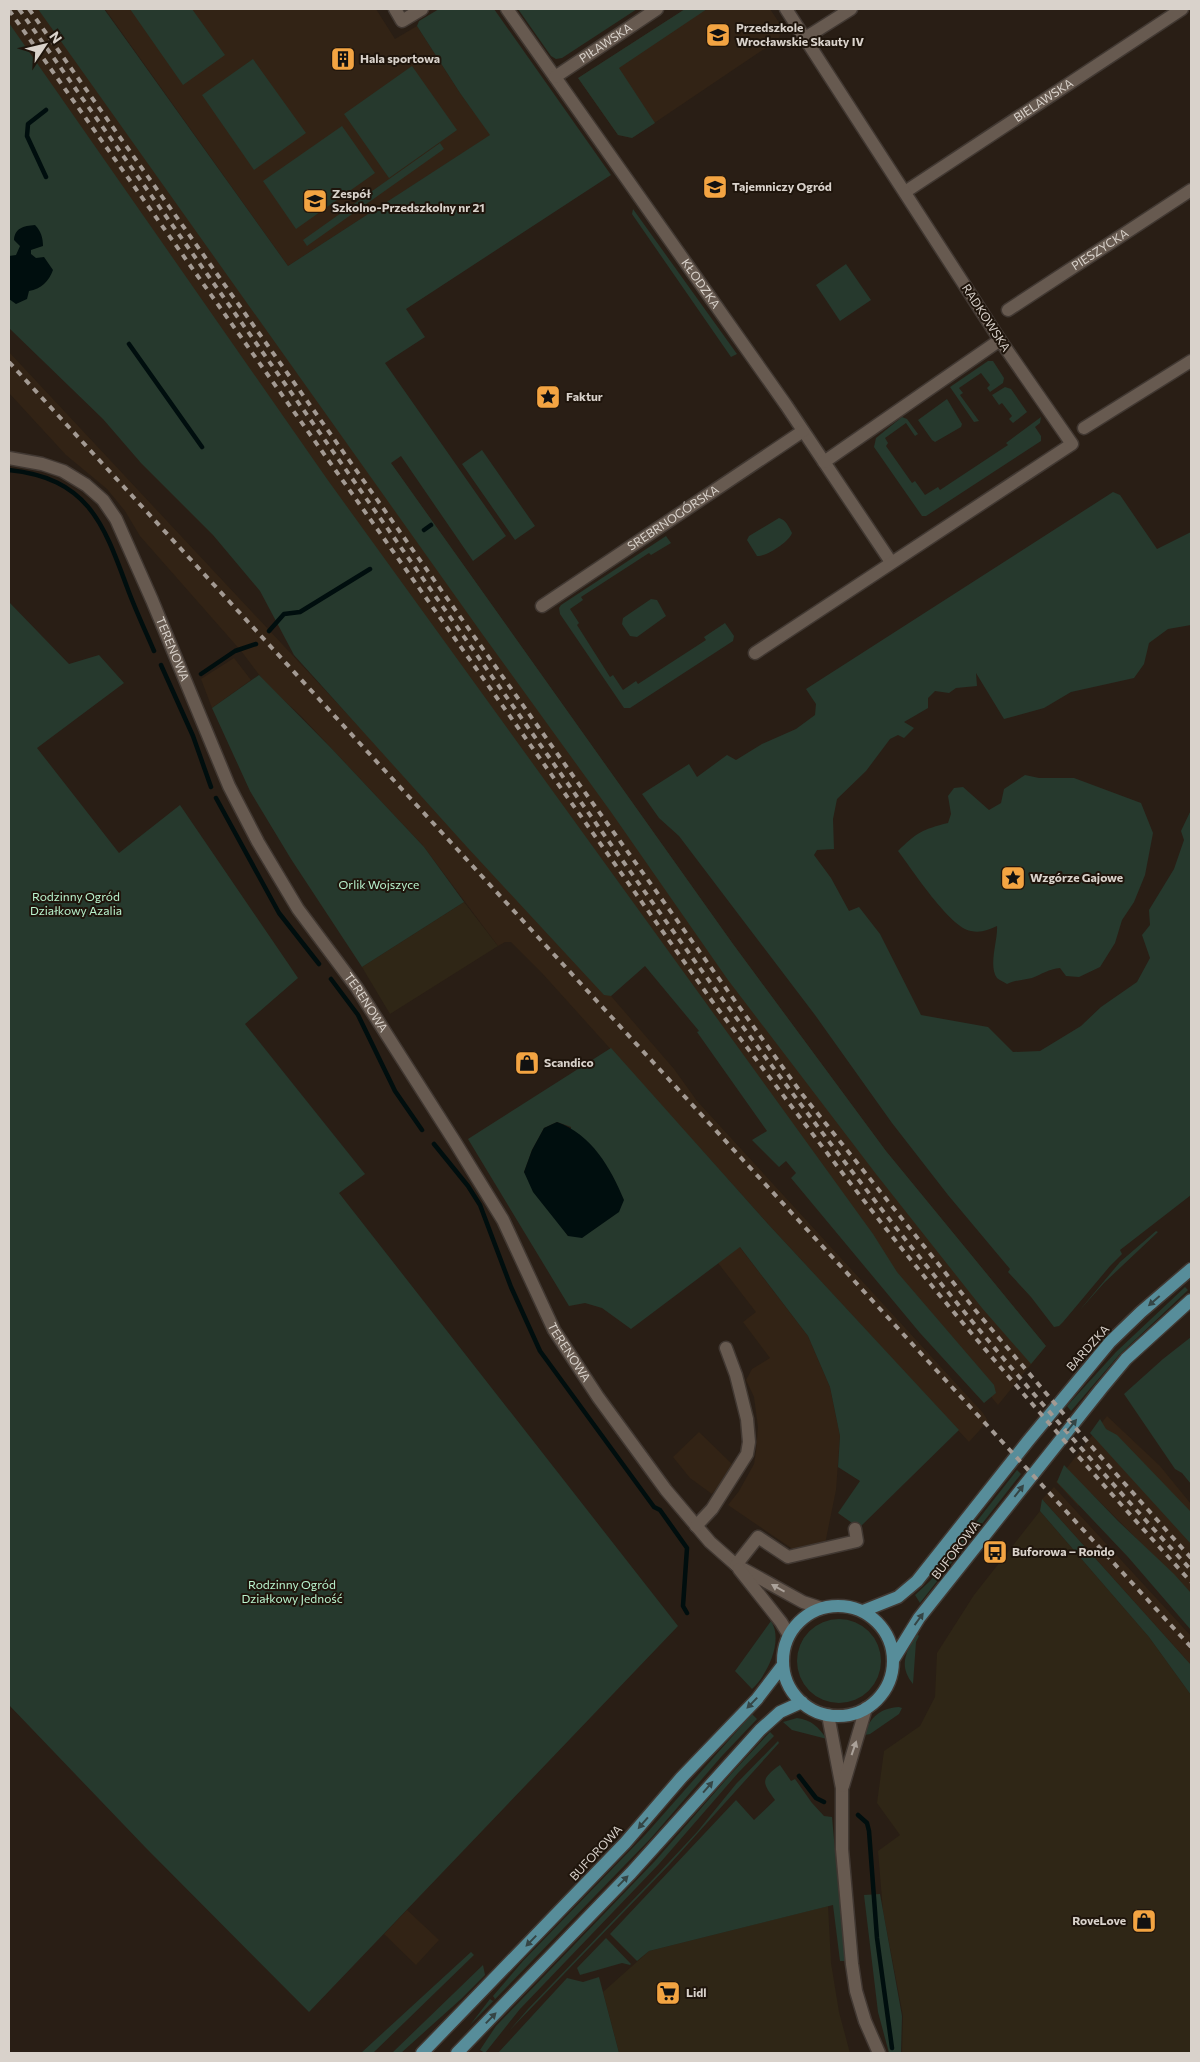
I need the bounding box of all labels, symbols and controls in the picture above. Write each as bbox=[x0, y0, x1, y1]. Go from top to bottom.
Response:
north arrow bbox=[20, 20, 70, 70]
street label: PIŁAWSKA bbox=[576, 20, 634, 65]
place label: Przedszkole Wrocławskie Skauty IV bbox=[736, 20, 864, 48]
school or university icon: Przedszkole Wrocławskie Skauty IV bbox=[705, 22, 731, 48]
text: N bbox=[46, 28, 66, 46]
building icon: Hala sportowa bbox=[330, 46, 356, 72]
place label: Hala sportowa bbox=[360, 51, 440, 65]
street label: BIELAWSKA bbox=[1011, 75, 1075, 124]
school or university icon: Tajemniczy Ogród bbox=[702, 174, 728, 200]
place label: Tajemniczy Ogród bbox=[732, 179, 832, 193]
place label: Zespół Szkolno-Przedszkolny nr 21 bbox=[332, 186, 485, 214]
school or university icon: Zespół Szkolno-Przedszkolny nr 21 bbox=[302, 188, 328, 214]
street label: PIESZYCKA bbox=[1068, 225, 1130, 273]
street label: KŁODZKA bbox=[679, 255, 724, 311]
street label: RADKOWSKA bbox=[960, 281, 1014, 354]
place icon: Faktur bbox=[535, 384, 561, 410]
place label: Faktur bbox=[566, 389, 603, 403]
street label: SREBRNOGÓRSKA bbox=[624, 482, 721, 553]
street label: TERENOWA bbox=[154, 614, 193, 683]
place icon: Wzgórze Gajowe bbox=[1000, 865, 1026, 891]
place label: Wzgórze Gajowe bbox=[1030, 870, 1123, 884]
park label: Orlik Wojszyce bbox=[339, 877, 419, 891]
park label: Rodzinny Ogród Działkowy Azalia bbox=[30, 889, 122, 917]
street label: TERENOWA bbox=[342, 970, 391, 1034]
shop icon: Scandico bbox=[514, 1050, 540, 1076]
place label: Scandico bbox=[544, 1055, 594, 1069]
one-way arrow bbox=[1148, 1295, 1161, 1306]
street label: TERENOWA bbox=[545, 1320, 594, 1384]
street label: BARDZKA bbox=[1063, 1321, 1112, 1373]
one-way arrow bbox=[1067, 1418, 1078, 1431]
one-way arrow bbox=[1014, 1485, 1025, 1498]
street label: BUFOROWA bbox=[928, 1517, 982, 1581]
bus stop icon: Buforowa – Rondo bbox=[982, 1539, 1008, 1565]
place label: Buforowa – Rondo bbox=[1012, 1544, 1115, 1558]
park label: Rodzinny Ogród Działkowy Jedność bbox=[241, 1577, 343, 1606]
one-way arrow bbox=[771, 1583, 785, 1592]
one-way arrow bbox=[914, 1612, 924, 1626]
one-way arrow bbox=[747, 1696, 759, 1708]
one-way arrow bbox=[851, 1741, 858, 1756]
one-way arrow bbox=[702, 1781, 714, 1793]
one-way arrow bbox=[637, 1816, 649, 1828]
street label: BUFOROWA bbox=[566, 1822, 624, 1883]
one-way arrow bbox=[617, 1876, 629, 1888]
shop icon: RoveLove bbox=[1131, 1908, 1157, 1934]
place label: RoveLove bbox=[1072, 1913, 1126, 1927]
one-way arrow bbox=[525, 1934, 537, 1946]
supermarket icon: Lidl bbox=[655, 1980, 681, 2006]
place label: Lidl bbox=[686, 1985, 707, 1999]
one-way arrow bbox=[485, 2012, 497, 2024]

